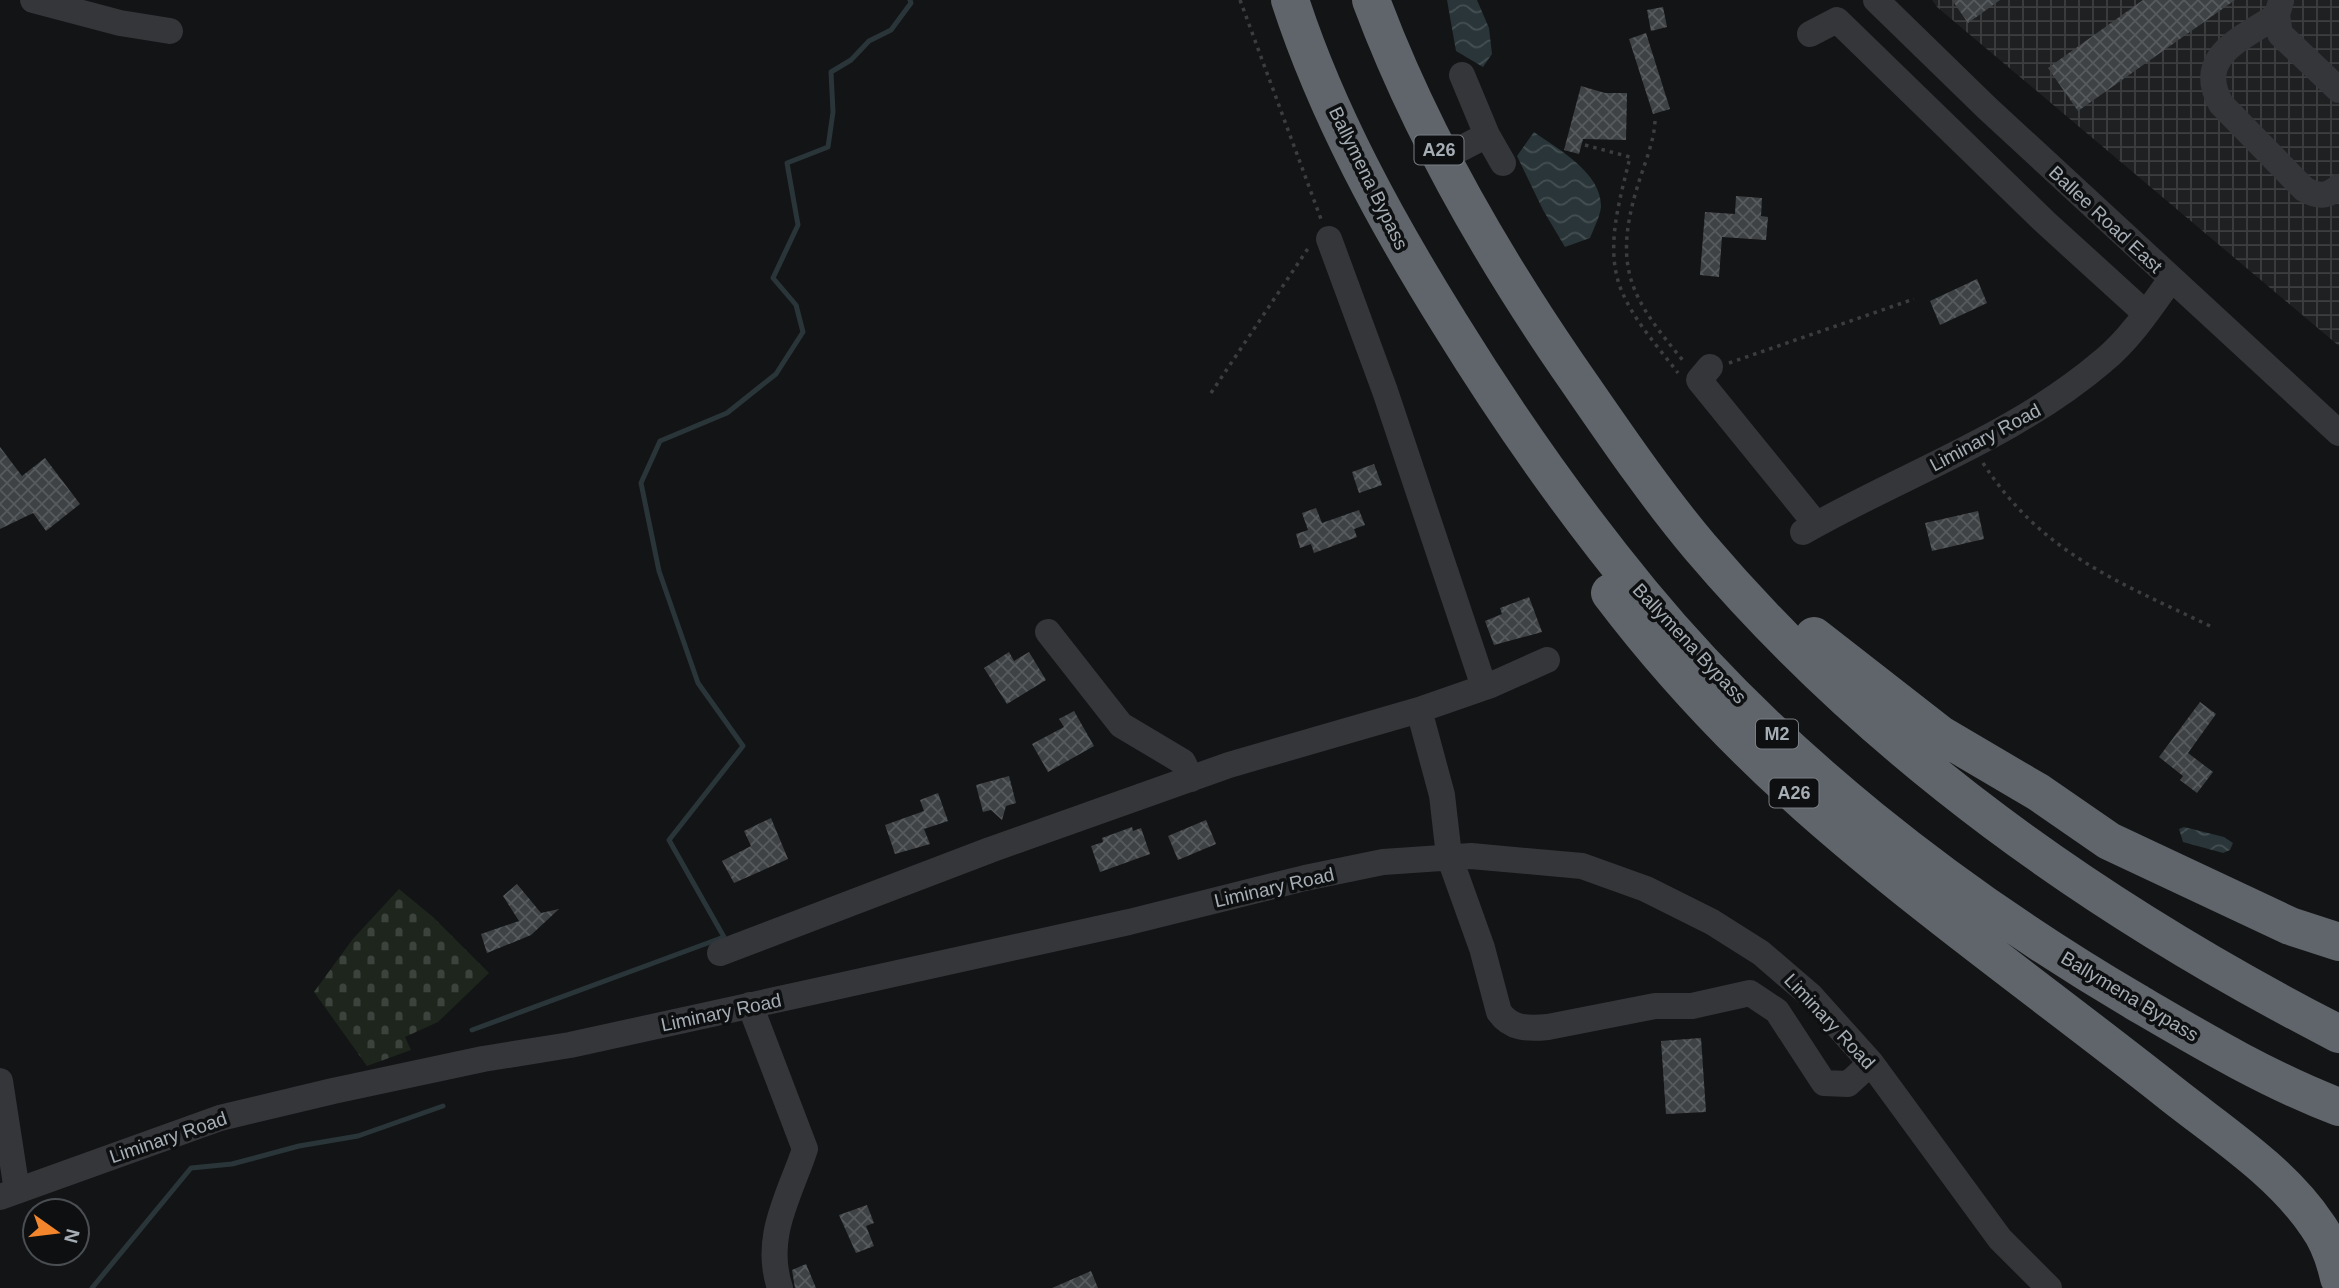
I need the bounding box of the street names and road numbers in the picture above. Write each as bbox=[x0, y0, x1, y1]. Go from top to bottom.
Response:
street label: Ballymena Bypass bbox=[1325, 103, 1412, 253]
road number: A26 bbox=[1414, 135, 1464, 164]
street label: Ballee Road East bbox=[2045, 162, 2167, 278]
street label: Liminary Road bbox=[1926, 399, 2044, 475]
street label: Ballymena Bypass bbox=[1629, 579, 1751, 708]
road number: M2 bbox=[1756, 720, 1798, 748]
road number: A26 bbox=[1770, 778, 1818, 808]
street label: Liminary Road bbox=[1212, 863, 1336, 911]
street label: Ballymena Bypass bbox=[2057, 947, 2202, 1046]
street label: Liminary Road bbox=[1780, 969, 1879, 1073]
street label: Liminary Road bbox=[659, 989, 783, 1035]
street label: Liminary Road bbox=[107, 1108, 229, 1167]

